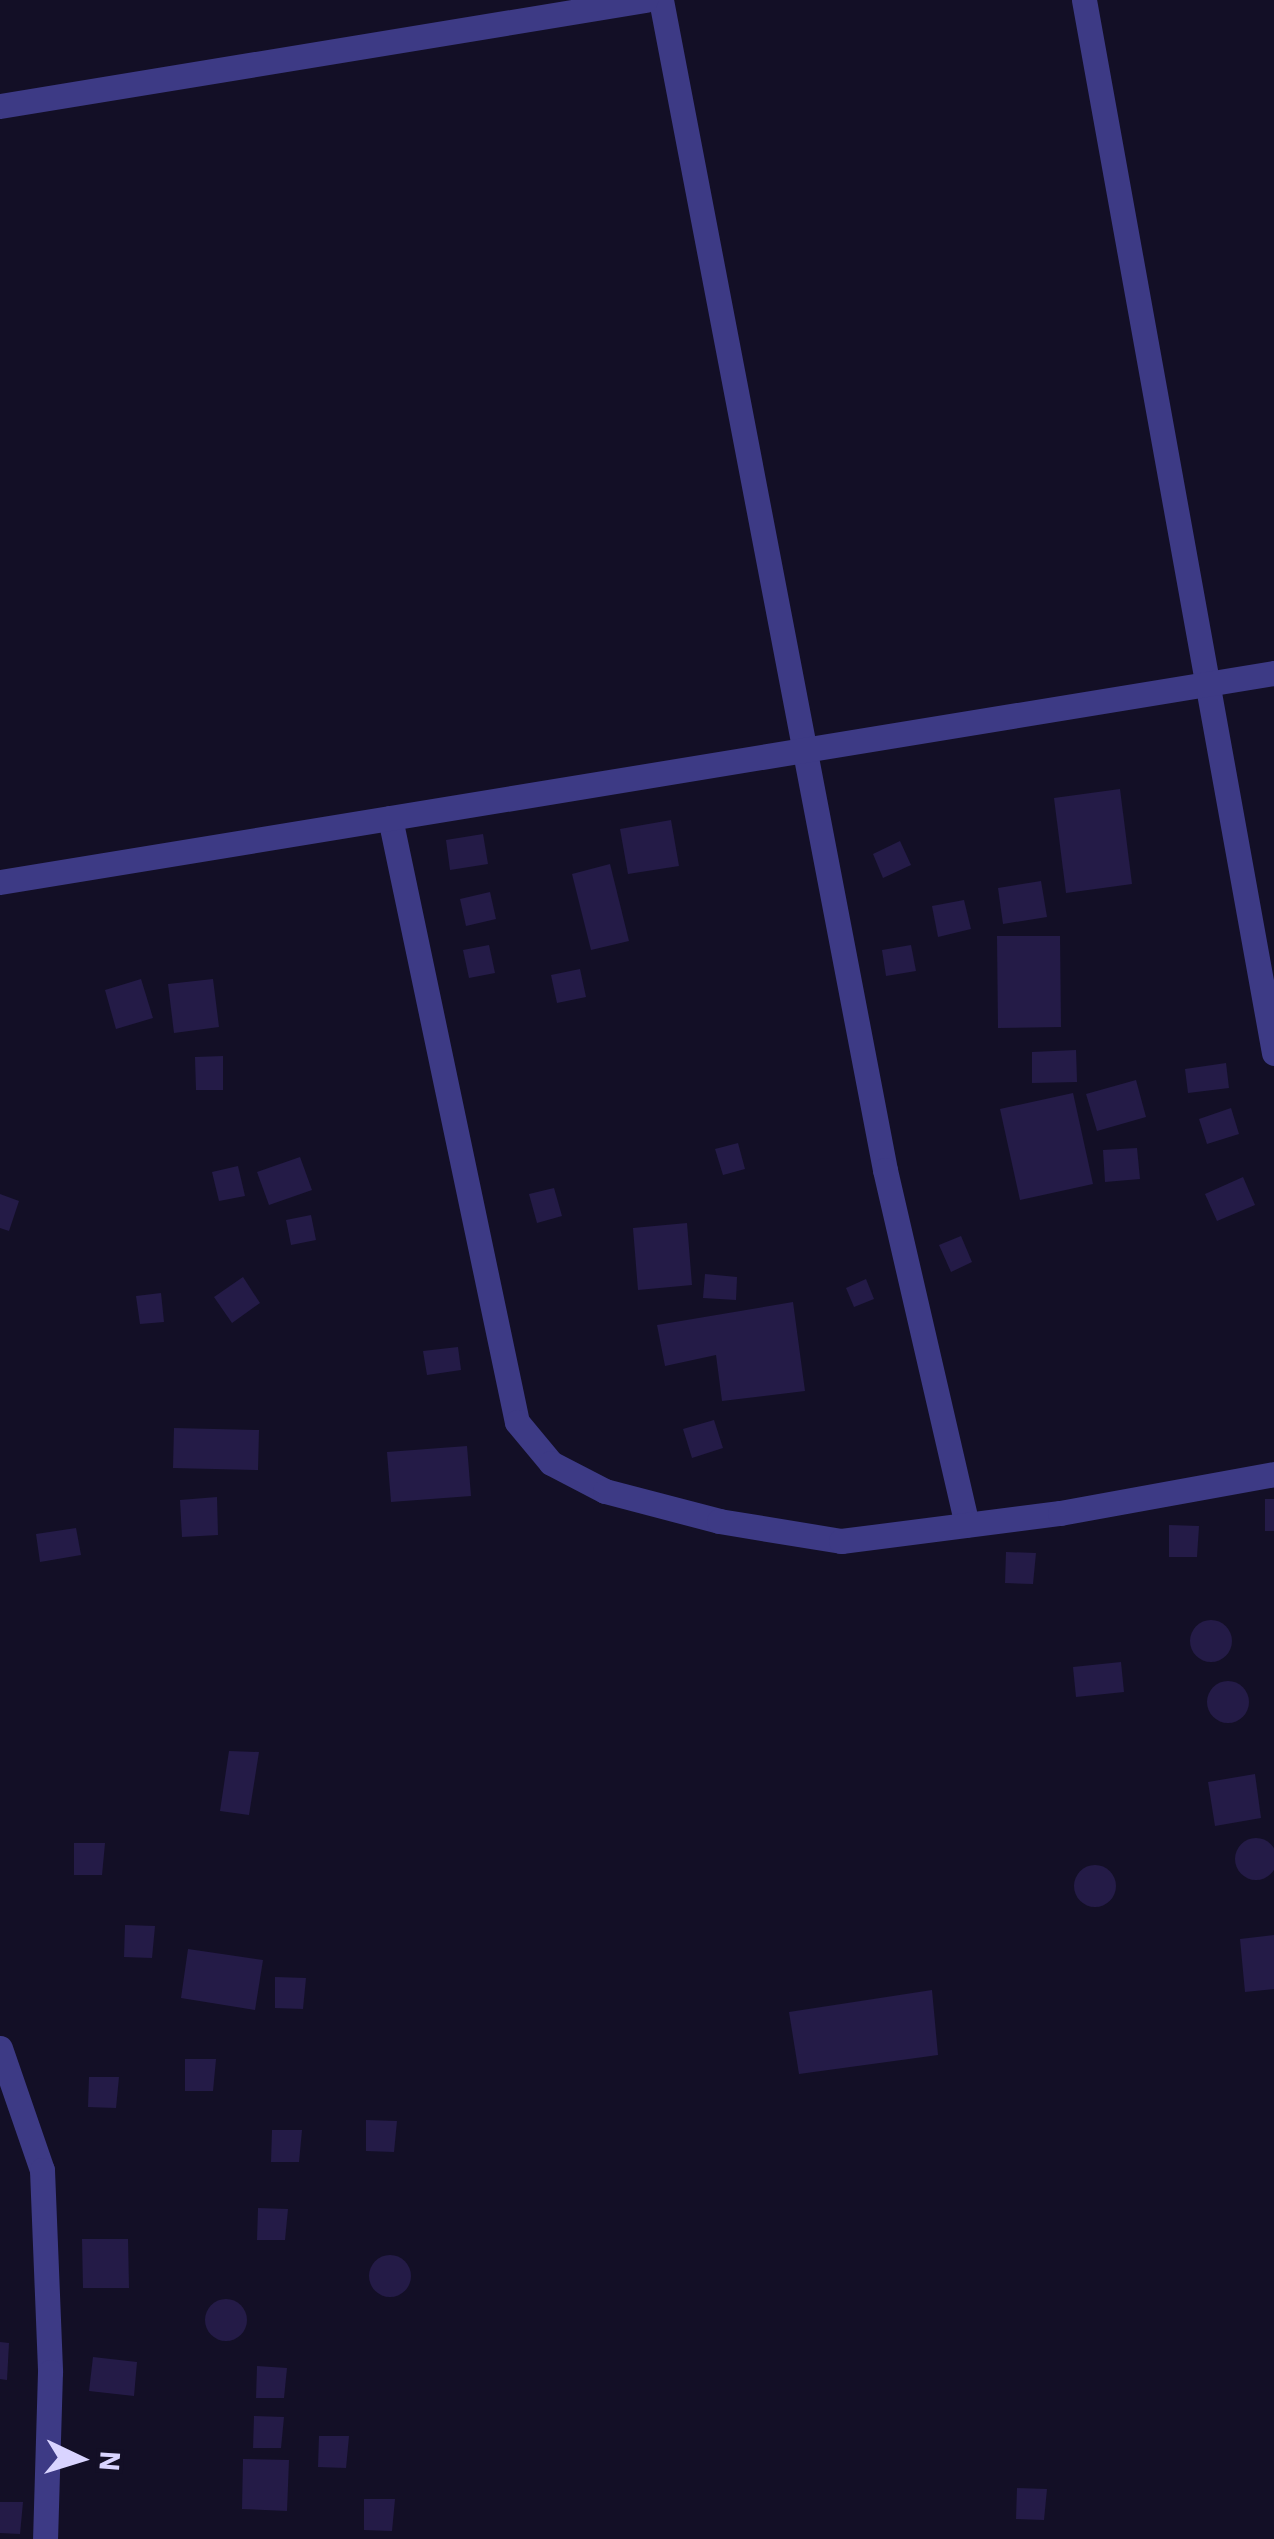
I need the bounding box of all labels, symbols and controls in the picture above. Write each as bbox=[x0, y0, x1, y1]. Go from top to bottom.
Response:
north arrow bbox=[30, 2409, 130, 2509]
text: N bbox=[91, 2450, 130, 2473]

